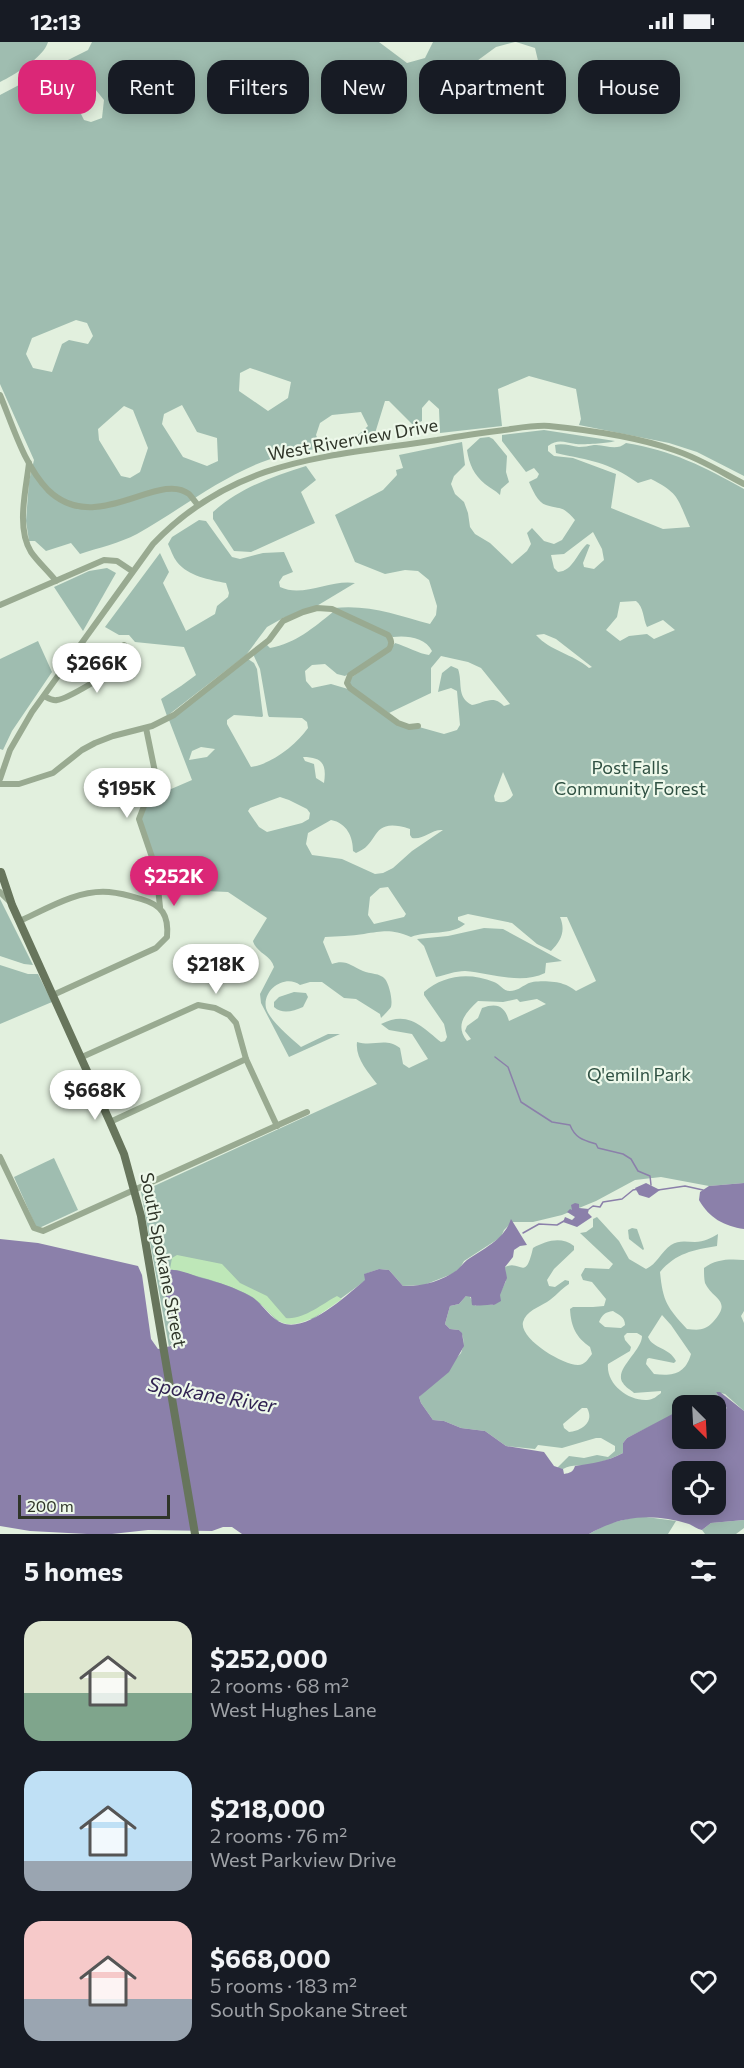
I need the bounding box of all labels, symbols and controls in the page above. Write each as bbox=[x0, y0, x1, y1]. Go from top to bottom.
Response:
text: 12:13 bbox=[30, 8, 81, 35]
chip: Buy bbox=[18, 60, 96, 114]
chip: Rent bbox=[108, 60, 195, 114]
chip: Filters bbox=[207, 60, 309, 114]
chip: New bbox=[321, 60, 407, 114]
chip: Apartment bbox=[419, 60, 566, 114]
chip: House bbox=[578, 60, 680, 114]
street label: West Riverview Drive bbox=[266, 413, 440, 465]
pin: $266K bbox=[55, 643, 139, 694]
text: $266K bbox=[66, 650, 128, 674]
park label: Post Falls Community Forest bbox=[554, 756, 706, 799]
pin: $195K bbox=[85, 768, 169, 819]
text: $195K bbox=[98, 775, 156, 799]
pin: $252K bbox=[132, 856, 216, 907]
text: $252K bbox=[144, 863, 204, 887]
pin: $218K bbox=[174, 944, 258, 995]
text: $218K bbox=[187, 951, 245, 975]
park label: Q'emiln Park bbox=[587, 1063, 691, 1085]
pin: $668K bbox=[53, 1070, 137, 1121]
text: $668K bbox=[64, 1077, 126, 1101]
street label: South Spokane Street bbox=[136, 1170, 192, 1349]
water label: Spokane River bbox=[146, 1371, 279, 1417]
north arrow bbox=[672, 1395, 726, 1449]
map controls bbox=[672, 1395, 726, 1515]
button: locate bbox=[672, 1461, 726, 1515]
scale bar bbox=[18, 1492, 170, 1520]
text: 200 m bbox=[27, 1496, 74, 1515]
icon: filters bbox=[687, 1554, 720, 1587]
text: 5 homes bbox=[24, 1555, 123, 1586]
text: $252,000 bbox=[210, 1642, 328, 1673]
icon: home bbox=[72, 1645, 144, 1717]
icon: heart bbox=[687, 1665, 720, 1698]
text: 2 rooms · 68 m² bbox=[210, 1673, 349, 1697]
text: West Hughes Lane bbox=[210, 1697, 377, 1721]
text: $218,000 bbox=[210, 1792, 325, 1823]
icon: home bbox=[72, 1795, 144, 1867]
icon: heart bbox=[687, 1815, 720, 1848]
text: 2 rooms · 76 m² bbox=[210, 1823, 347, 1847]
text: West Parkview Drive bbox=[210, 1847, 396, 1871]
text: $668,000 bbox=[210, 1942, 331, 1973]
icon: home bbox=[72, 1945, 144, 2017]
icon: heart bbox=[687, 1965, 720, 1998]
text: 5 rooms · 183 m² bbox=[210, 1973, 357, 1997]
text: South Spokane Street bbox=[210, 1997, 408, 2021]

